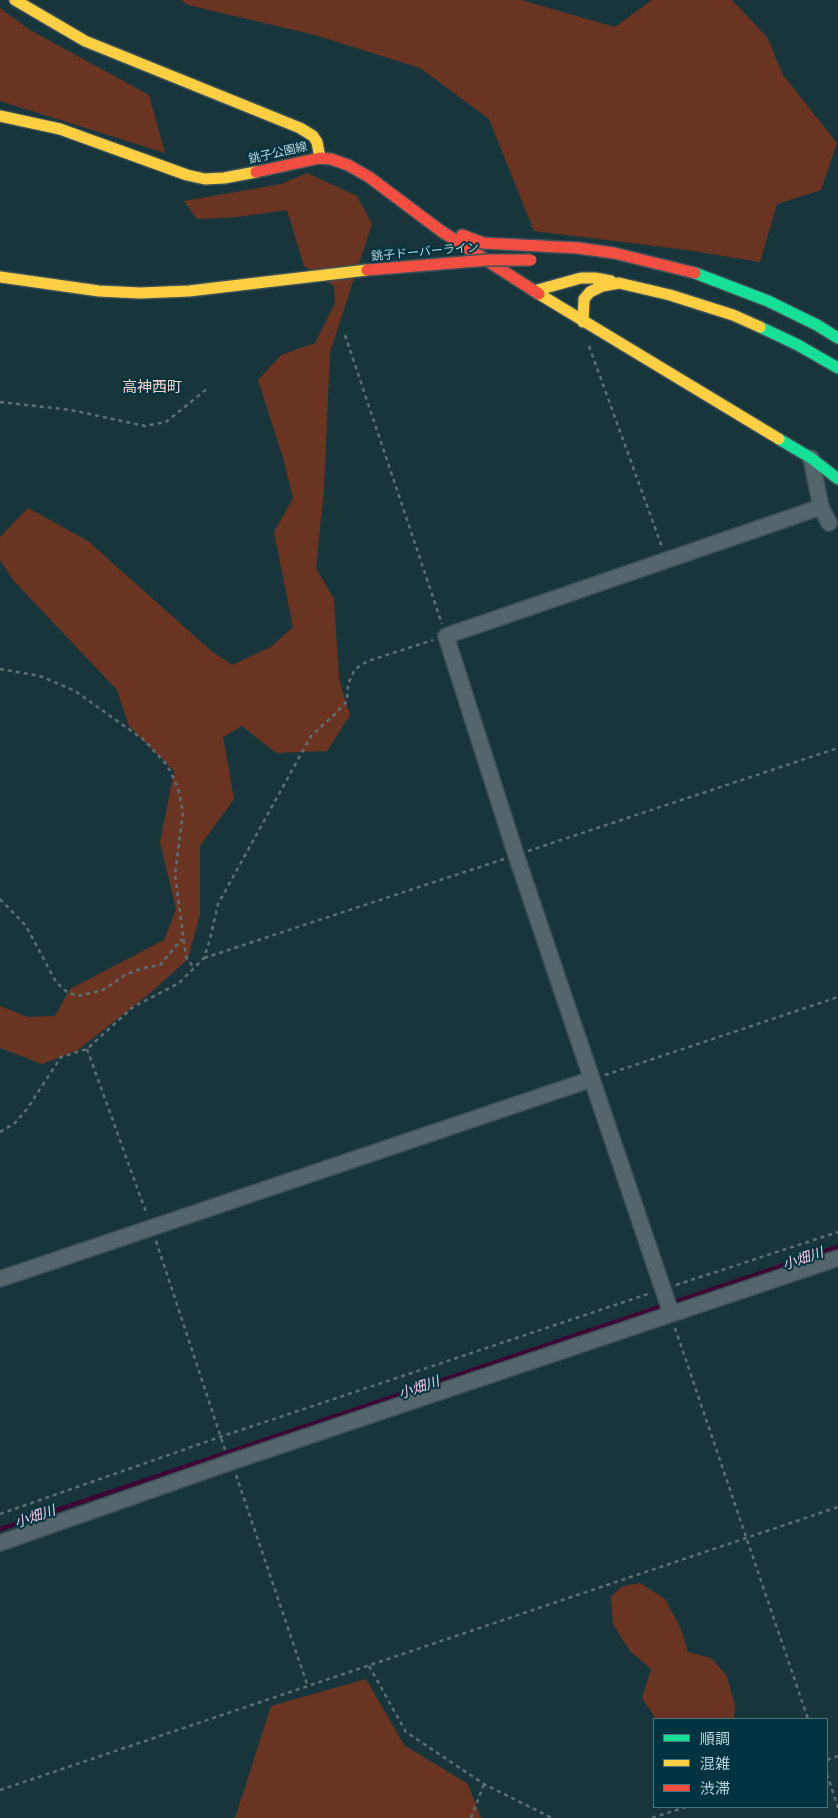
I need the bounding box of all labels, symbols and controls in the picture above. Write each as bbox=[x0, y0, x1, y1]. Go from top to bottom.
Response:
street label: 銚子公園線 bbox=[247, 139, 309, 167]
street label: 銚子ドーバーライン bbox=[371, 240, 479, 264]
district label: 高神西町 bbox=[122, 378, 182, 396]
water label: 小畑川 bbox=[780, 1244, 826, 1274]
water label: 小畑川 bbox=[396, 1373, 442, 1403]
water label: 小畑川 bbox=[12, 1502, 58, 1532]
legend bbox=[653, 1718, 828, 1808]
text: 順調 bbox=[700, 1730, 730, 1748]
text: 混雑 bbox=[700, 1755, 730, 1773]
text: 渋滞 bbox=[700, 1780, 730, 1798]

